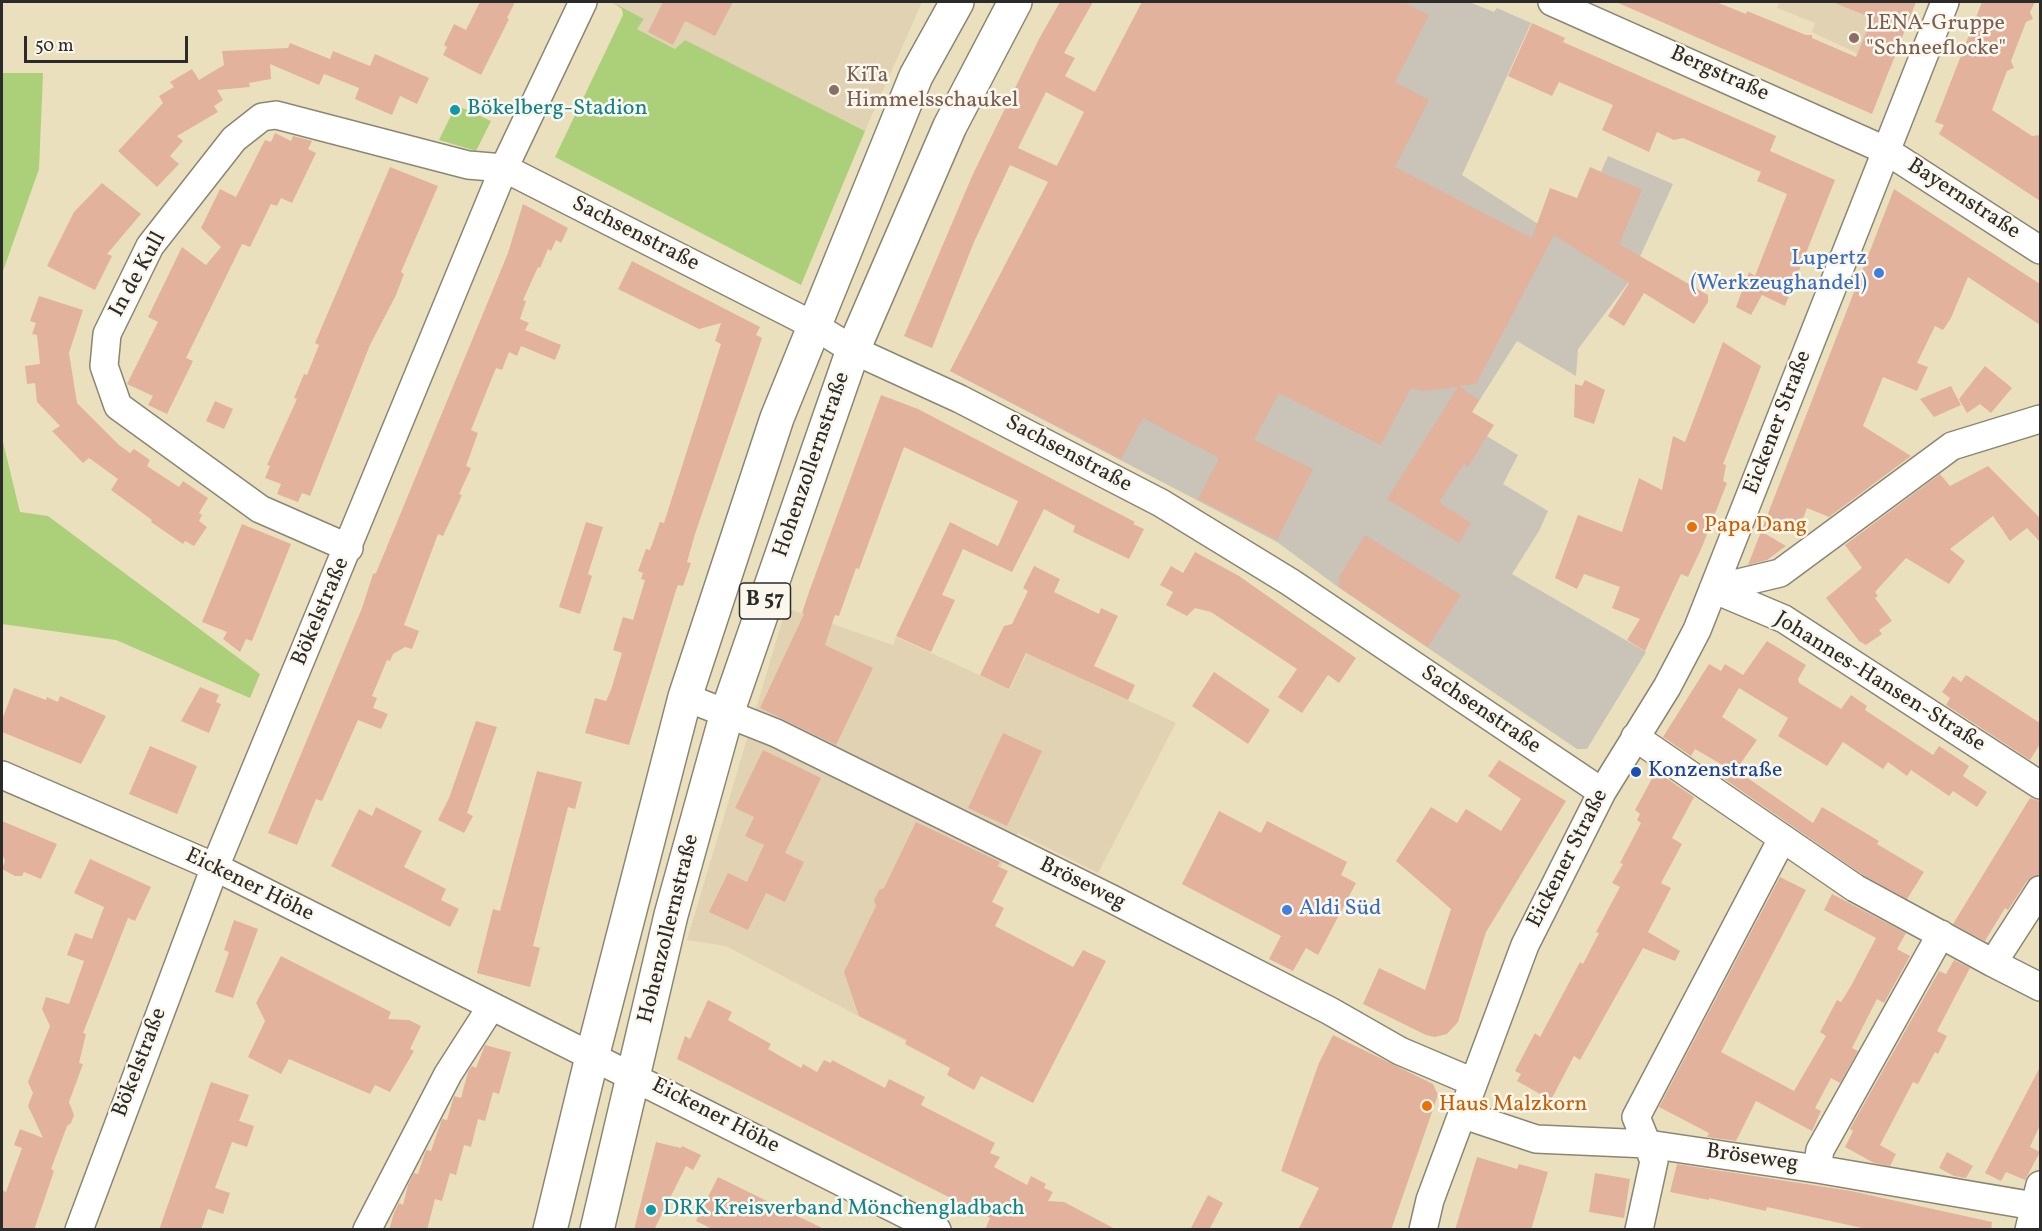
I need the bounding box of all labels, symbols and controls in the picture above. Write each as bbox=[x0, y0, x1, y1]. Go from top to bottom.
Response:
place label: LENA-Gruppe "Schneeflocke" bbox=[1866, 12, 2006, 63]
scale bar bbox=[27, 24, 190, 62]
marker: LENA-Gruppe "Schneeflocke" bbox=[1847, 31, 1861, 45]
text: 50 m bbox=[35, 34, 74, 59]
street label: Bergstraße bbox=[1665, 41, 1773, 109]
place label: KiTa Himmelsschaukel bbox=[846, 64, 1018, 116]
marker: KiTa Himmelsschaukel bbox=[827, 83, 841, 97]
place label: Bökelberg-Stadion bbox=[467, 97, 648, 123]
marker: Bökelberg-Stadion bbox=[448, 103, 462, 117]
street label: Bayernstraße bbox=[1902, 154, 2024, 246]
street label: Sachsenstraße bbox=[567, 192, 703, 278]
street label: In de Kull bbox=[105, 228, 173, 322]
place label: Lupertz (Werkzeughandel) bbox=[1691, 247, 1867, 298]
marker: Lupertz (Werkzeughandel) bbox=[1872, 266, 1886, 280]
street label: Eickener Straße bbox=[1739, 347, 1819, 499]
street label: Hohenzollernstraße bbox=[769, 369, 857, 561]
street label: Sachsenstraße bbox=[1000, 411, 1136, 499]
place label: Papa Dang bbox=[1704, 514, 1807, 540]
marker: Papa Dang bbox=[1685, 520, 1699, 534]
street label: Bökelstraße bbox=[287, 554, 357, 670]
road number: B 57 bbox=[740, 583, 790, 619]
street label: Johannes-Hansen-Straße bbox=[1769, 607, 1989, 759]
street label: Sachsenstraße bbox=[1415, 661, 1545, 761]
place label: Konzenstraße bbox=[1648, 759, 1782, 785]
marker: Konzenstraße bbox=[1629, 765, 1643, 779]
street label: Eickener Straße bbox=[1523, 785, 1615, 933]
street label: Hohenzollernstraße bbox=[634, 832, 706, 1026]
street label: Eickener Höhe bbox=[180, 843, 318, 929]
street label: Bröseweg bbox=[1035, 853, 1129, 917]
place label: Aldi Süd bbox=[1299, 897, 1381, 923]
marker: Aldi Süd bbox=[1280, 903, 1294, 917]
street label: Bökelstraße bbox=[108, 1005, 174, 1121]
street label: Eickener Höhe bbox=[647, 1073, 783, 1161]
place label: Haus Malzkorn bbox=[1439, 1093, 1587, 1119]
marker: Haus Malzkorn bbox=[1420, 1099, 1434, 1113]
street label: Bröseweg bbox=[1704, 1139, 1800, 1179]
place label: DRK Kreisverband Mönchengladbach bbox=[663, 1197, 1025, 1223]
marker: DRK Kreisverband Mönchengladbach bbox=[644, 1203, 658, 1217]

